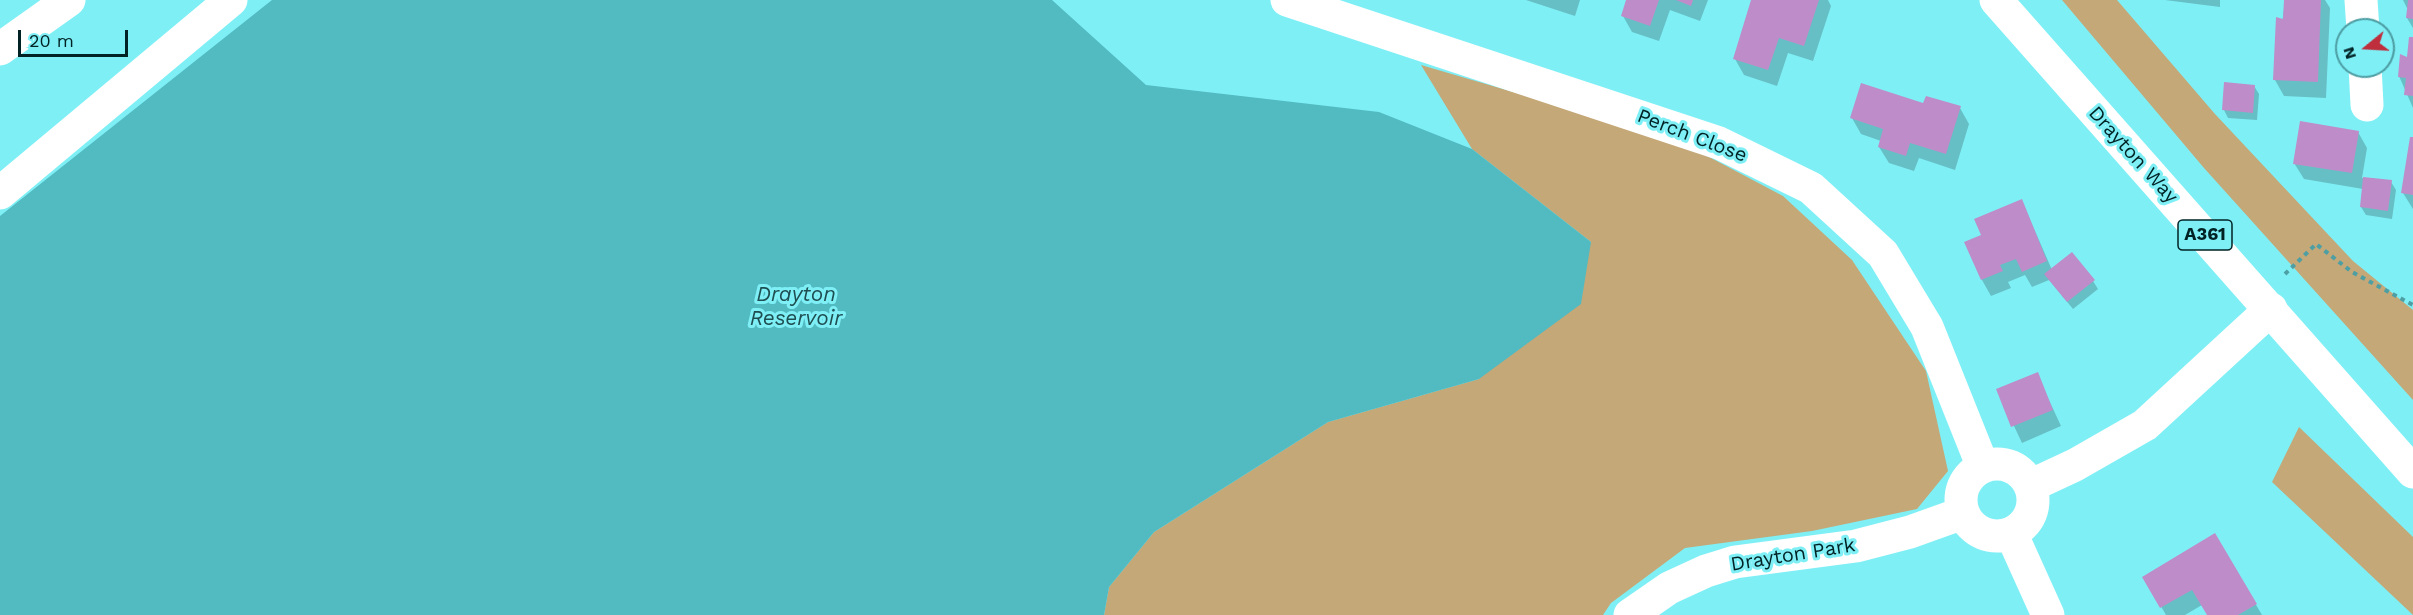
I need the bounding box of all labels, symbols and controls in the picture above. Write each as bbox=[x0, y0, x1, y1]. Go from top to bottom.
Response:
scale bar bbox=[21, 18, 130, 56]
north arrow bbox=[2335, 18, 2395, 78]
text: 20 m bbox=[29, 30, 74, 51]
text: N bbox=[2338, 45, 2360, 62]
street label: Drayton Way bbox=[2083, 102, 2183, 208]
street label: Perch Close bbox=[1634, 104, 1750, 168]
road number: A361 bbox=[2178, 220, 2232, 250]
water label: Drayton Reservoir bbox=[750, 282, 842, 332]
street label: Drayton Park bbox=[1729, 533, 1857, 577]

